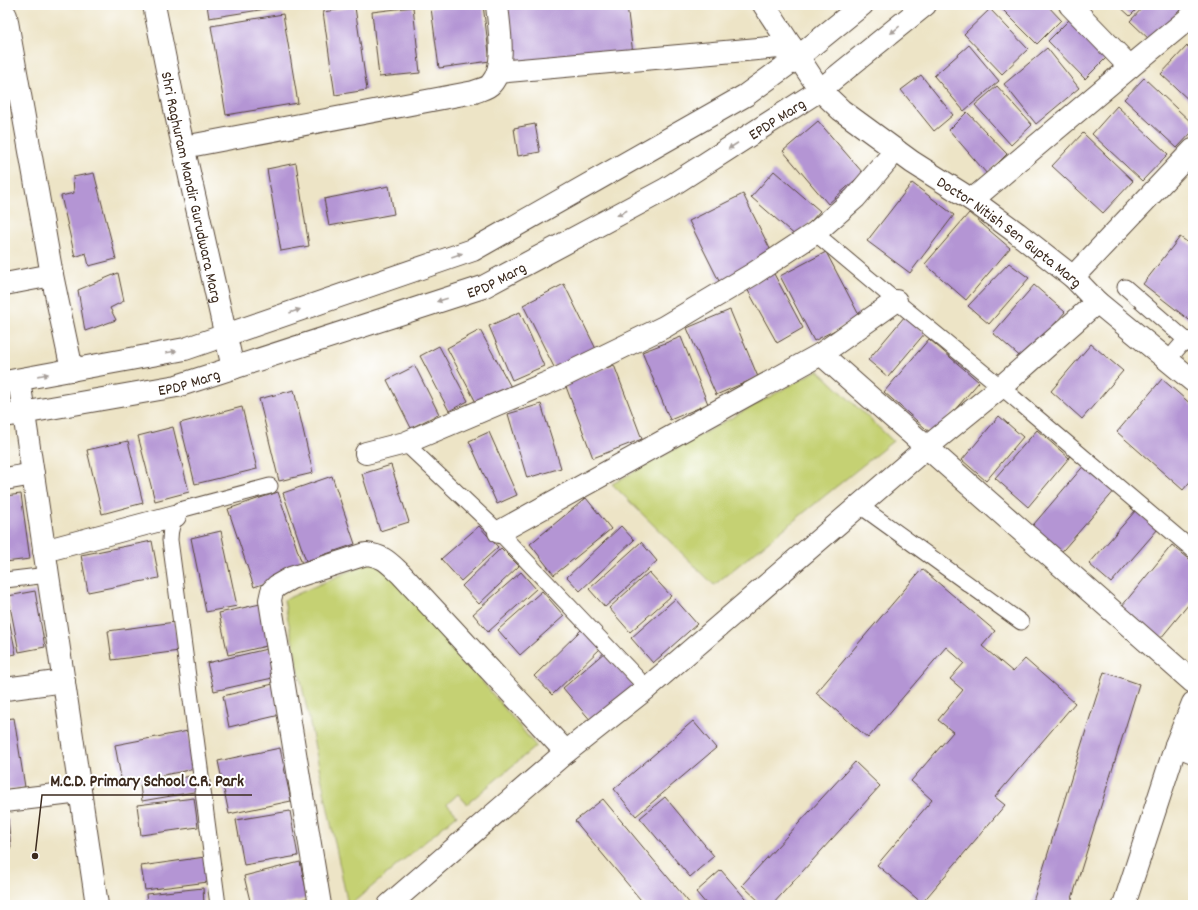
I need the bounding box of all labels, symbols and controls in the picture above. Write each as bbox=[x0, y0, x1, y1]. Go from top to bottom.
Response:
one-way arrow bbox=[890, 25, 900, 34]
street label: Shri Raghuram Mandir Gurudwara Marg bbox=[154, 70, 227, 305]
street label: EPDP Marg bbox=[745, 93, 811, 147]
one-way arrow bbox=[727, 143, 739, 150]
street label: Doctor Nitish Sen Gupta Marg bbox=[932, 172, 1087, 294]
one-way arrow bbox=[616, 210, 627, 217]
one-way arrow bbox=[452, 252, 464, 258]
street label: EPDP Marg bbox=[464, 257, 531, 306]
one-way arrow bbox=[436, 298, 448, 304]
one-way arrow bbox=[289, 308, 301, 314]
one-way arrow bbox=[165, 349, 177, 355]
street label: EPDP Marg bbox=[156, 364, 223, 403]
one-way arrow bbox=[37, 372, 49, 378]
callout: M.C.D. Primary School C.R. Park bbox=[42, 766, 252, 795]
text: M.C.D. Primary School C.R. Park bbox=[50, 771, 244, 795]

